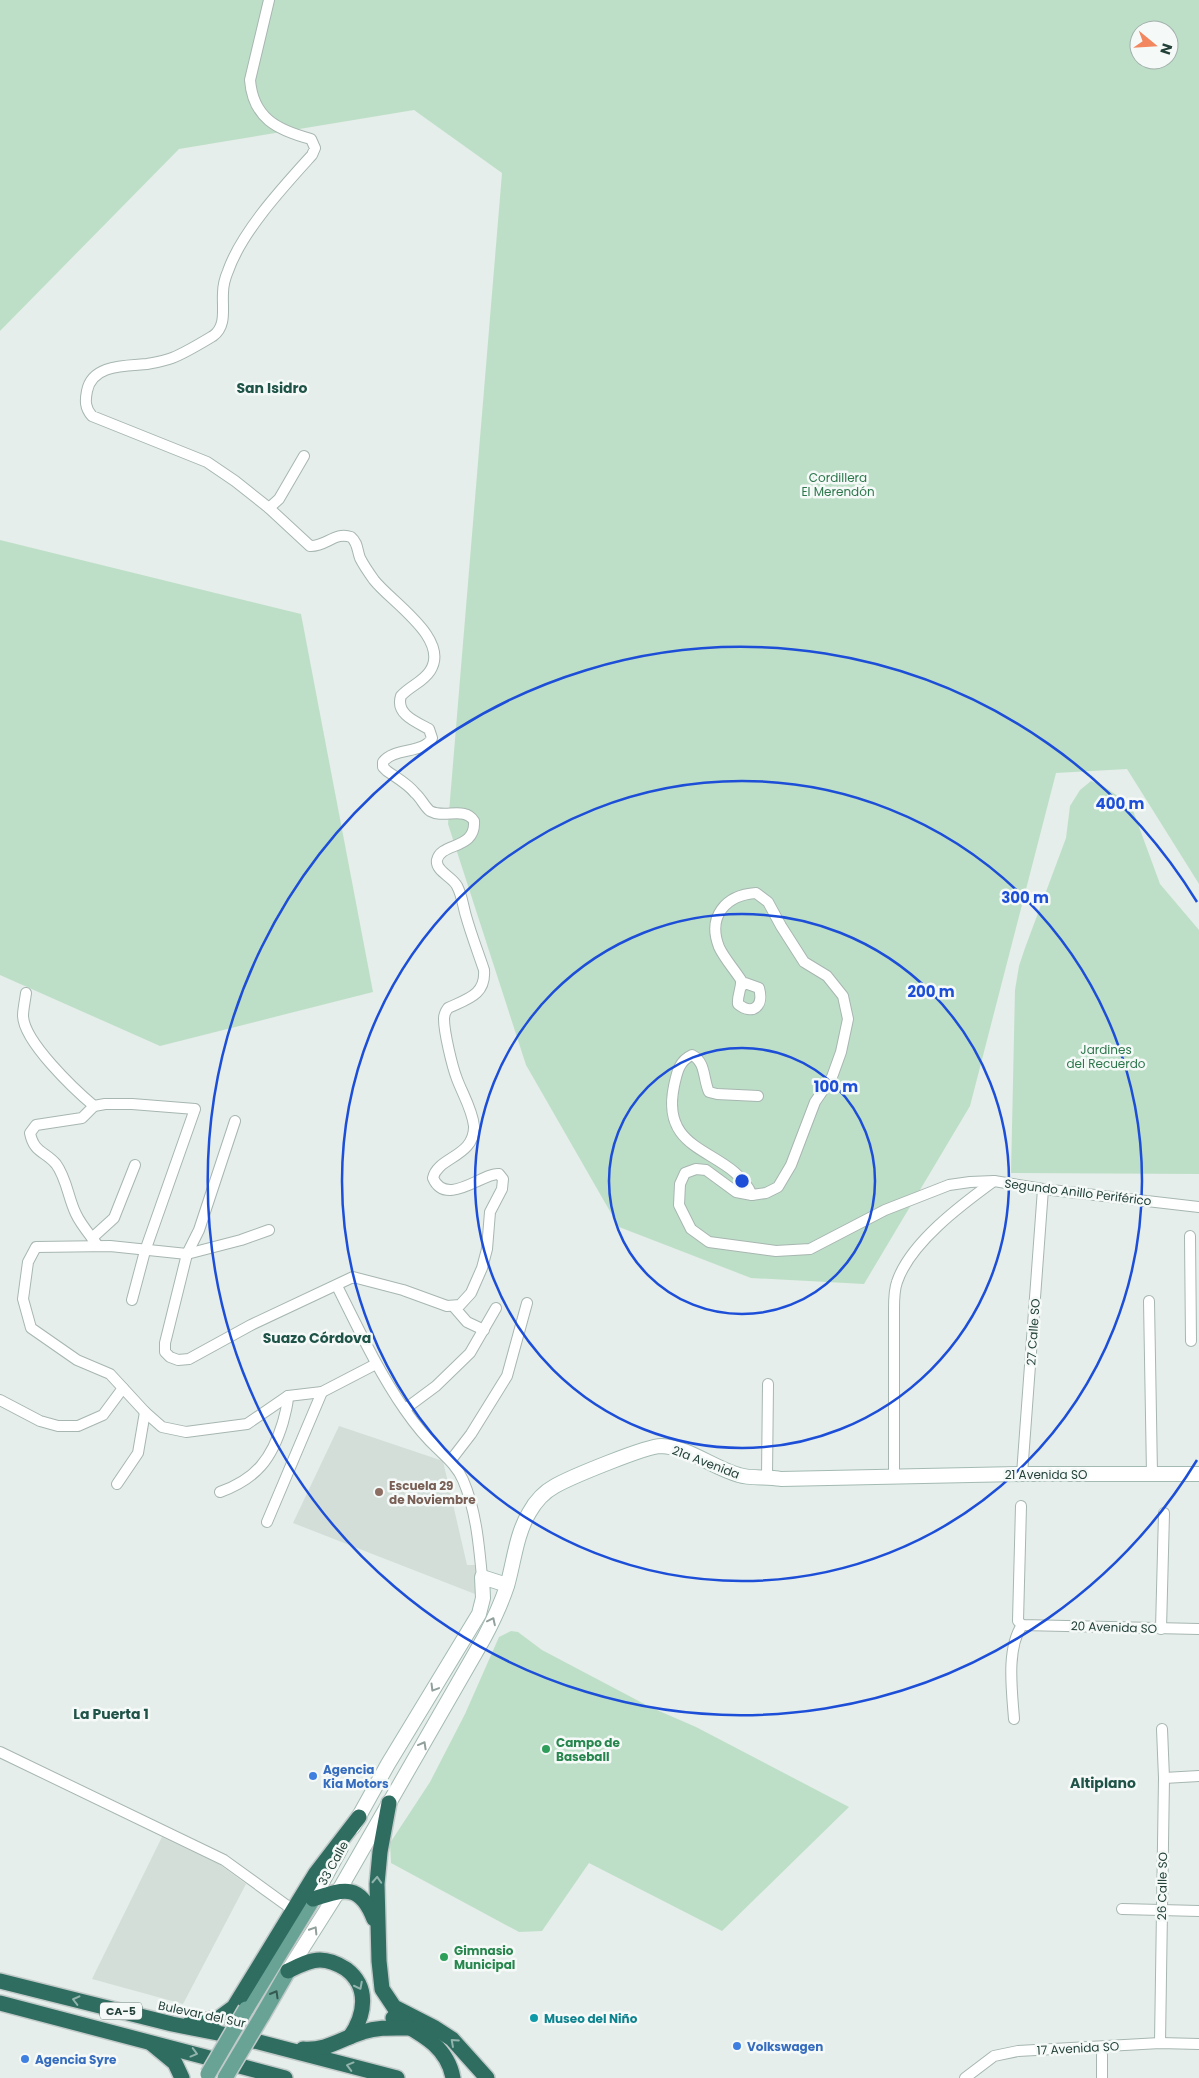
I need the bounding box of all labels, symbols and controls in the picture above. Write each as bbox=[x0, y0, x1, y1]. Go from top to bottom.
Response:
north arrow bbox=[1129, 20, 1179, 70]
text: N bbox=[1155, 41, 1178, 57]
district label: San Isidro bbox=[236, 378, 308, 398]
park label: Cordillera El Merendón bbox=[801, 469, 875, 500]
text: 400 m bbox=[1096, 793, 1145, 814]
text: 300 m bbox=[1001, 887, 1049, 908]
text: 200 m bbox=[907, 981, 955, 1002]
park label: Jardines del Recuerdo bbox=[1066, 1041, 1146, 1072]
text: 100 m bbox=[814, 1076, 858, 1097]
centre of rings bbox=[733, 1172, 751, 1190]
street label: Segundo Anillo Periférico bbox=[1003, 1175, 1153, 1209]
street label: 27 Calle SO bbox=[1022, 1298, 1044, 1366]
district label: Suazo Córdova bbox=[263, 1328, 371, 1348]
street label: 21a Avenida bbox=[670, 1441, 742, 1483]
street label: 21 Avenida SO bbox=[1005, 1466, 1087, 1483]
place label: Escuela 29 de Noviembre bbox=[389, 1477, 476, 1508]
marker: Escuela 29 de Noviembre bbox=[373, 1486, 385, 1498]
street label: 20 Avenida SO bbox=[1071, 1617, 1157, 1637]
one-way arrow bbox=[486, 1618, 496, 1627]
one-way arrow bbox=[430, 1683, 440, 1692]
district label: La Puerta 1 bbox=[73, 1704, 149, 1724]
place label: Campo de Baseball bbox=[556, 1734, 620, 1765]
one-way arrow bbox=[417, 1741, 427, 1750]
marker: Campo de Baseball bbox=[540, 1743, 552, 1755]
place label: Agencia Kia Motors bbox=[323, 1761, 389, 1792]
marker: Agencia Kia Motors bbox=[307, 1770, 319, 1782]
district label: Altiplano bbox=[1070, 1773, 1136, 1793]
street label: 33 Calle bbox=[314, 1838, 352, 1888]
street label: 26 Calle SO bbox=[1153, 1852, 1171, 1920]
one-way arrow bbox=[372, 1876, 383, 1884]
one-way arrow bbox=[307, 1926, 317, 1935]
place label: Gimnasio Municipal bbox=[454, 1942, 515, 1973]
marker: Gimnasio Municipal bbox=[438, 1951, 450, 1963]
one-way arrow bbox=[353, 1980, 363, 1989]
one-way arrow bbox=[268, 1990, 278, 1999]
one-way arrow bbox=[73, 1996, 81, 2006]
street label: Bulevar del Sur bbox=[157, 1996, 248, 2032]
road number: CA-5 bbox=[100, 2002, 142, 2020]
place label: Museo del Niño bbox=[544, 2010, 638, 2027]
marker: Museo del Niño bbox=[528, 2012, 540, 2024]
street label: 17 Avenida SO bbox=[1036, 2037, 1120, 2059]
place label: Volkswagen bbox=[747, 2038, 823, 2055]
one-way arrow bbox=[451, 2039, 460, 2048]
marker: Volkswagen bbox=[731, 2040, 743, 2052]
one-way arrow bbox=[190, 2047, 199, 2058]
place label: Agencia Syre bbox=[35, 2051, 117, 2068]
marker: Agencia Syre bbox=[19, 2053, 31, 2065]
one-way arrow bbox=[346, 2061, 354, 2071]

